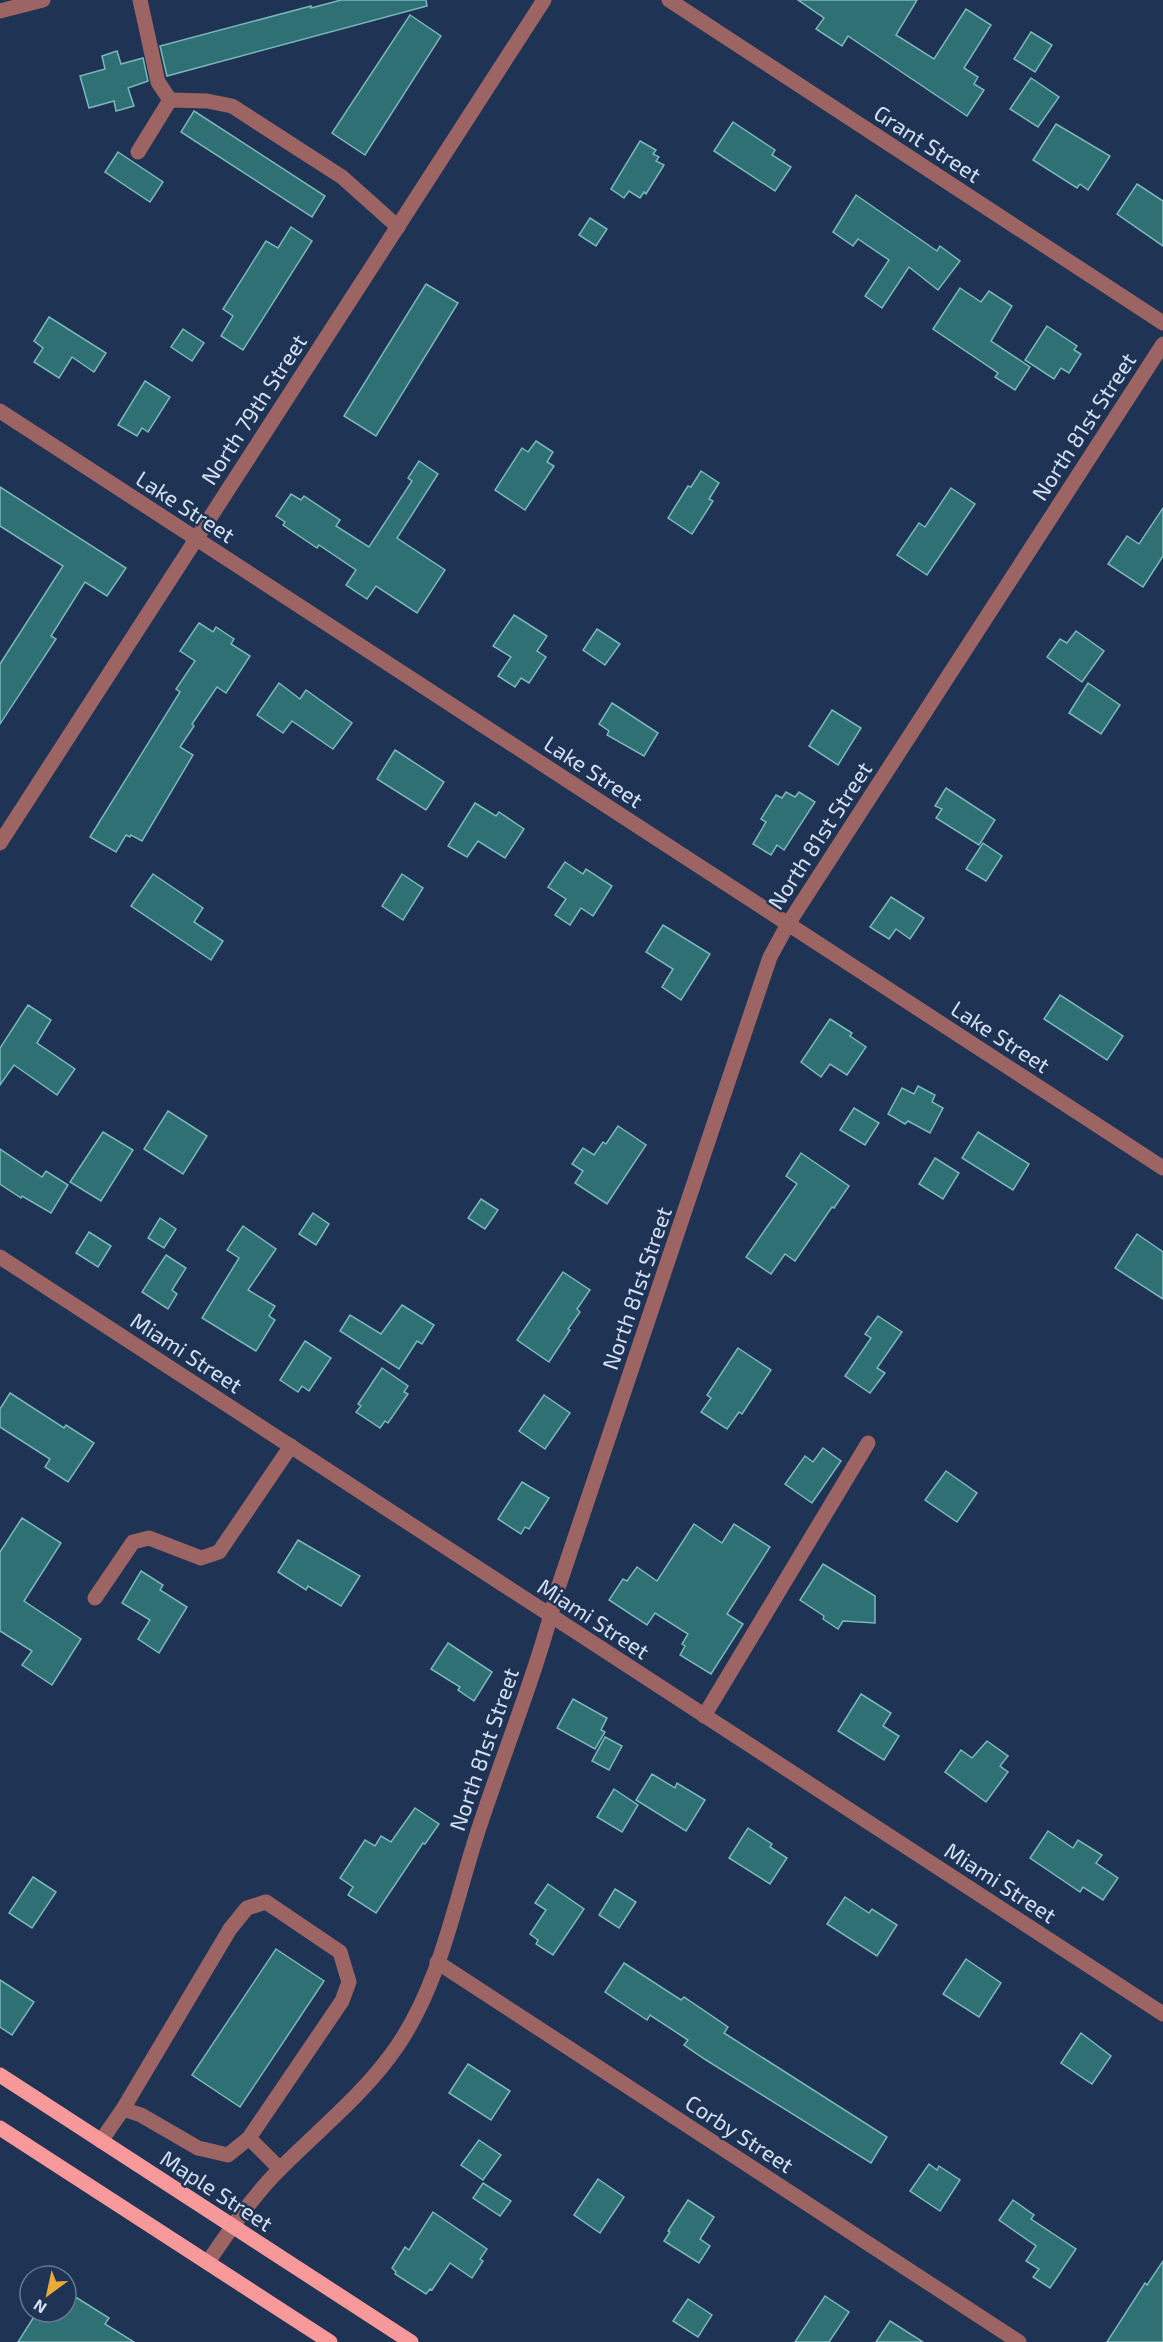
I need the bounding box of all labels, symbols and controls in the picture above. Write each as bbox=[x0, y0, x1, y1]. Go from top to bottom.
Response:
street label: Grant Street bbox=[870, 99, 986, 187]
street label: North 79th Street bbox=[195, 329, 311, 489]
street label: North 81st Street bbox=[1026, 347, 1140, 505]
street label: Lake Street bbox=[132, 465, 240, 547]
street label: Lake Street bbox=[540, 730, 648, 812]
street label: North 81st Street bbox=[762, 756, 876, 914]
street label: Lake Street bbox=[947, 995, 1055, 1077]
street label: North 81st Street bbox=[596, 1203, 676, 1373]
street label: Miami Street bbox=[126, 1306, 248, 1398]
street label: Miami Street bbox=[533, 1572, 655, 1664]
street label: North 81st Street bbox=[443, 1664, 523, 1834]
street label: Miami Street bbox=[940, 1836, 1062, 1928]
street label: Corby Street bbox=[681, 2088, 799, 2178]
street label: Maple Street bbox=[156, 2144, 278, 2236]
north arrow bbox=[18, 2264, 78, 2324]
text: N bbox=[30, 2296, 50, 2318]

